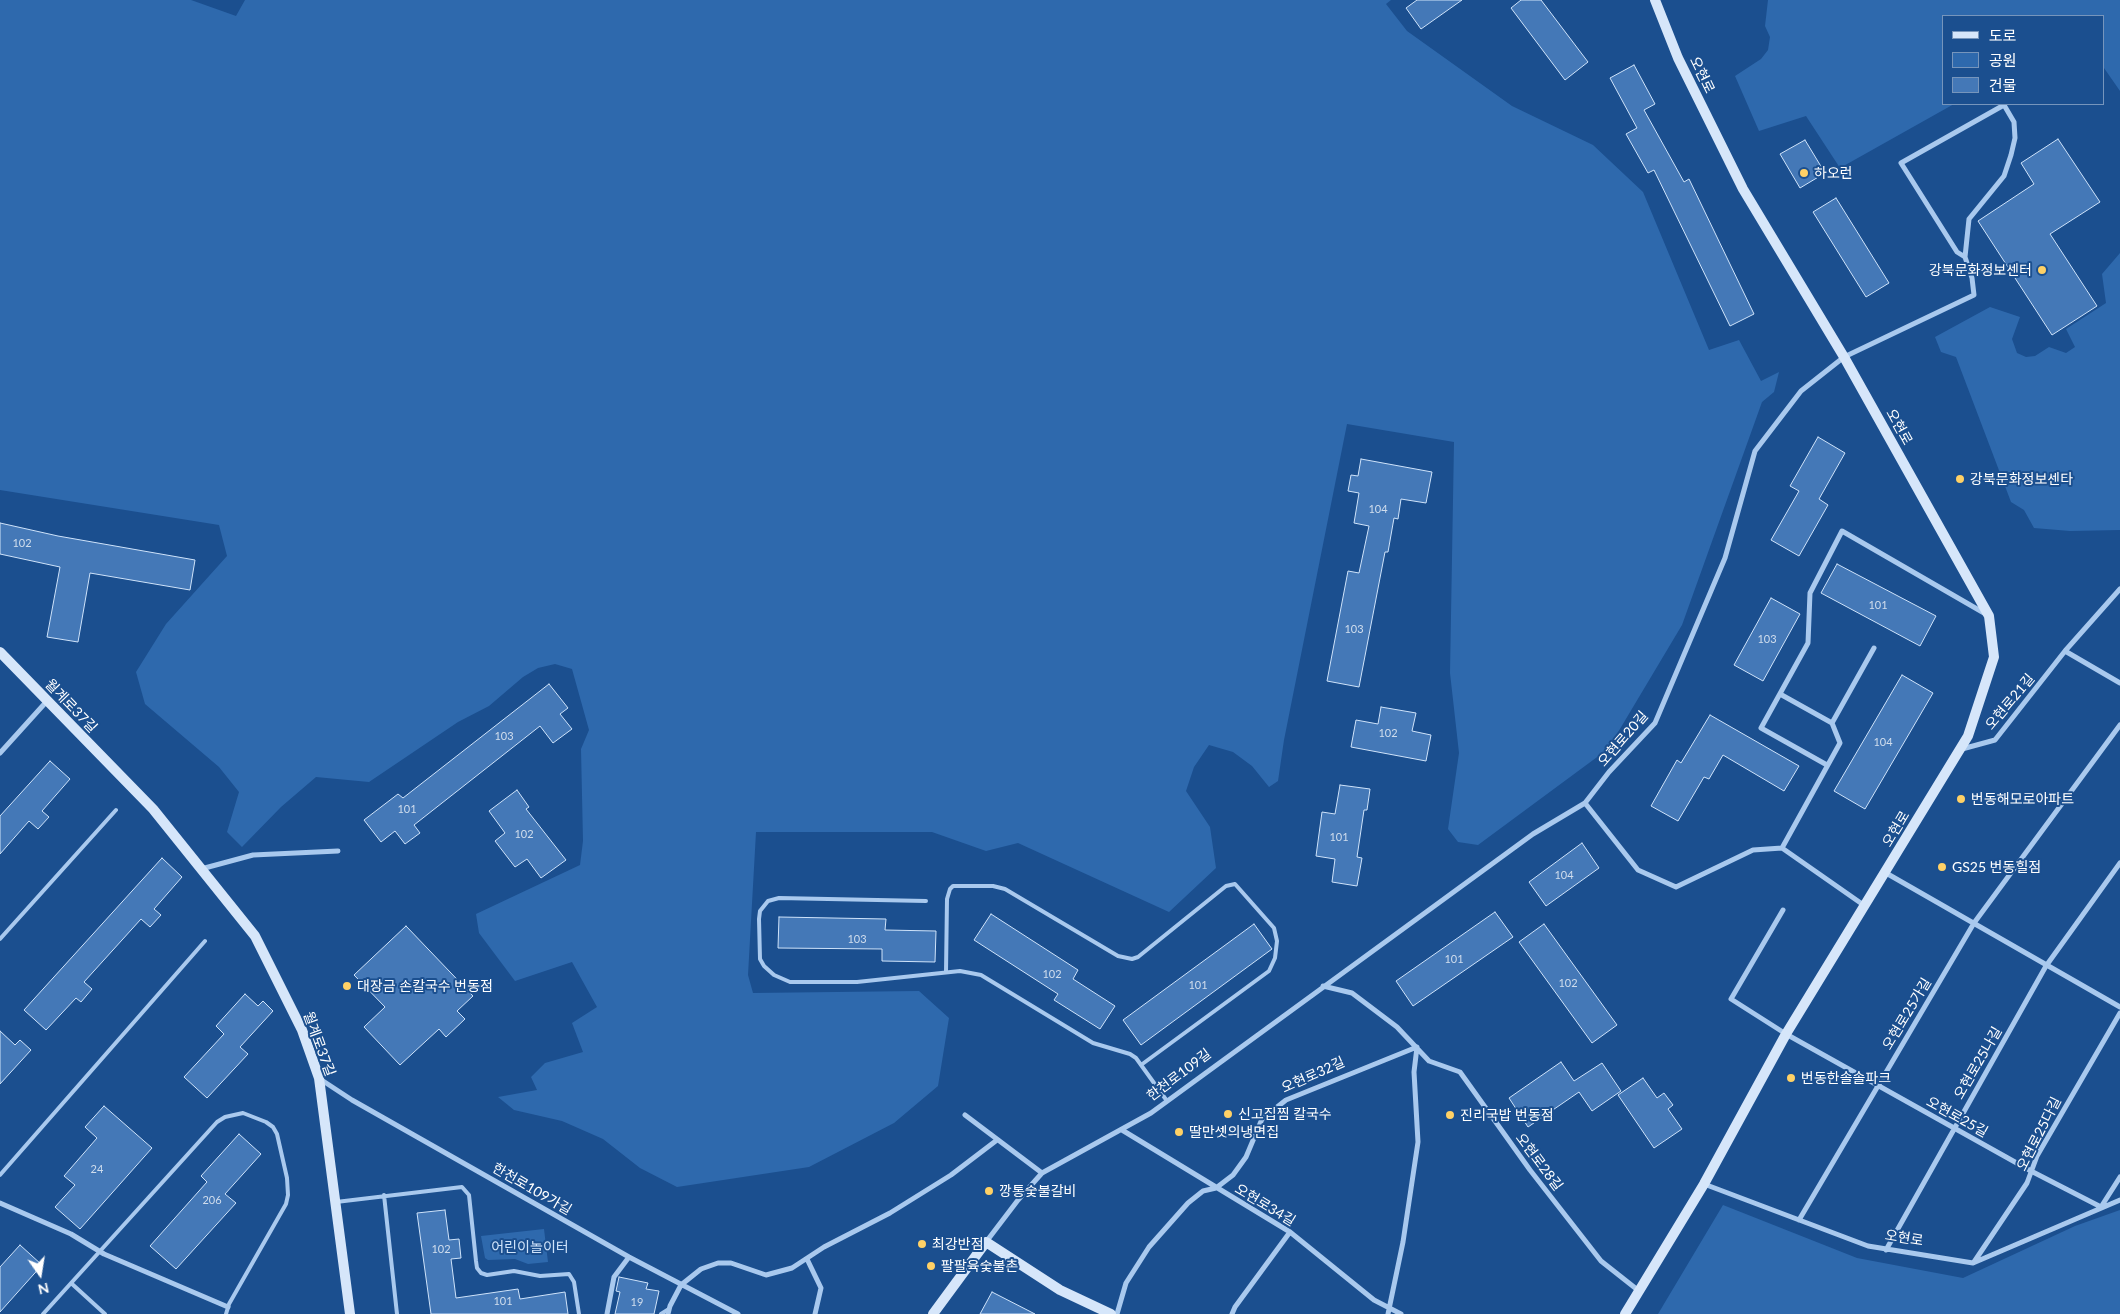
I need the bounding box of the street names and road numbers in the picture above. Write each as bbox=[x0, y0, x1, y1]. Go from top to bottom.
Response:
street label: 오현로 bbox=[1686, 54, 1718, 96]
street label: 오현로 bbox=[1882, 406, 1916, 448]
street label: 오현로21길 bbox=[1982, 671, 2038, 733]
street label: 월계로37길 bbox=[41, 676, 101, 736]
street label: 오현로20길 bbox=[1594, 708, 1652, 770]
street label: 오현로 bbox=[1879, 808, 1913, 850]
street label: 오현로25가길 bbox=[1879, 975, 1935, 1053]
street label: 월계로37길 bbox=[300, 1009, 338, 1079]
street label: 오현로25나길 bbox=[1951, 1024, 2005, 1102]
street label: 한천로109길 bbox=[1144, 1045, 1214, 1105]
street label: 오현로32길 bbox=[1279, 1054, 1347, 1096]
street label: 오현로25길 bbox=[1923, 1093, 1991, 1141]
street label: 오현로25다길 bbox=[2013, 1094, 2065, 1174]
street label: 오현로28길 bbox=[1512, 1130, 1566, 1194]
street label: 한천로109가길 bbox=[489, 1160, 575, 1218]
street label: 오현로34길 bbox=[1232, 1180, 1298, 1230]
street label: 오현로 bbox=[1884, 1227, 1924, 1249]

